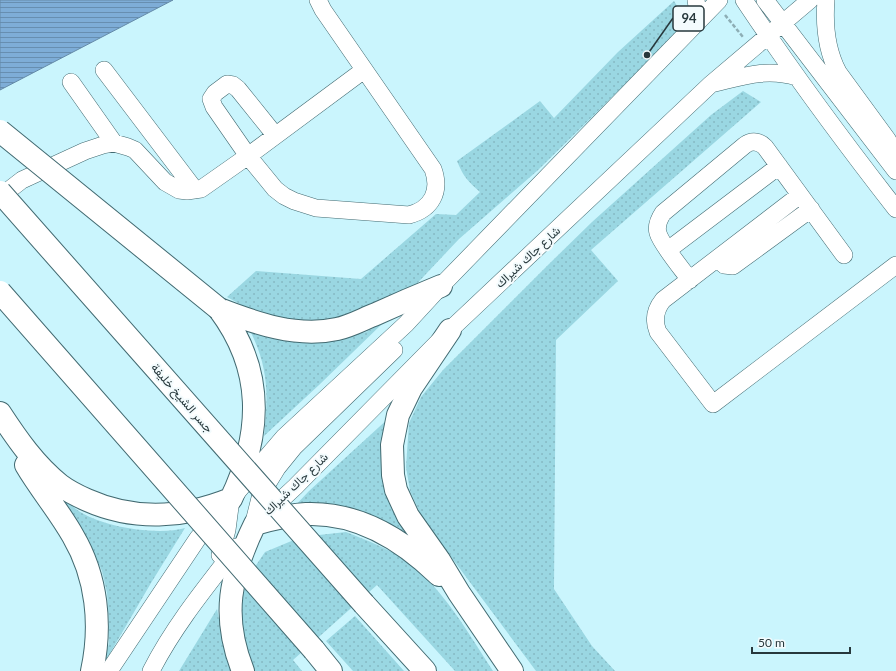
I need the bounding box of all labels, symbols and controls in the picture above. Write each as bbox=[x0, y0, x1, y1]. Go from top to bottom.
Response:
callout: 94 bbox=[673, 6, 704, 31]
text: 94 bbox=[681, 10, 697, 26]
street label: شارع جاك شيراك bbox=[492, 223, 565, 292]
street label: جسر الشيخ خليفة bbox=[147, 360, 217, 437]
street label: شارع جاك شيراك bbox=[260, 449, 332, 519]
scale bar bbox=[752, 629, 850, 655]
text: 50 m bbox=[758, 635, 785, 650]

